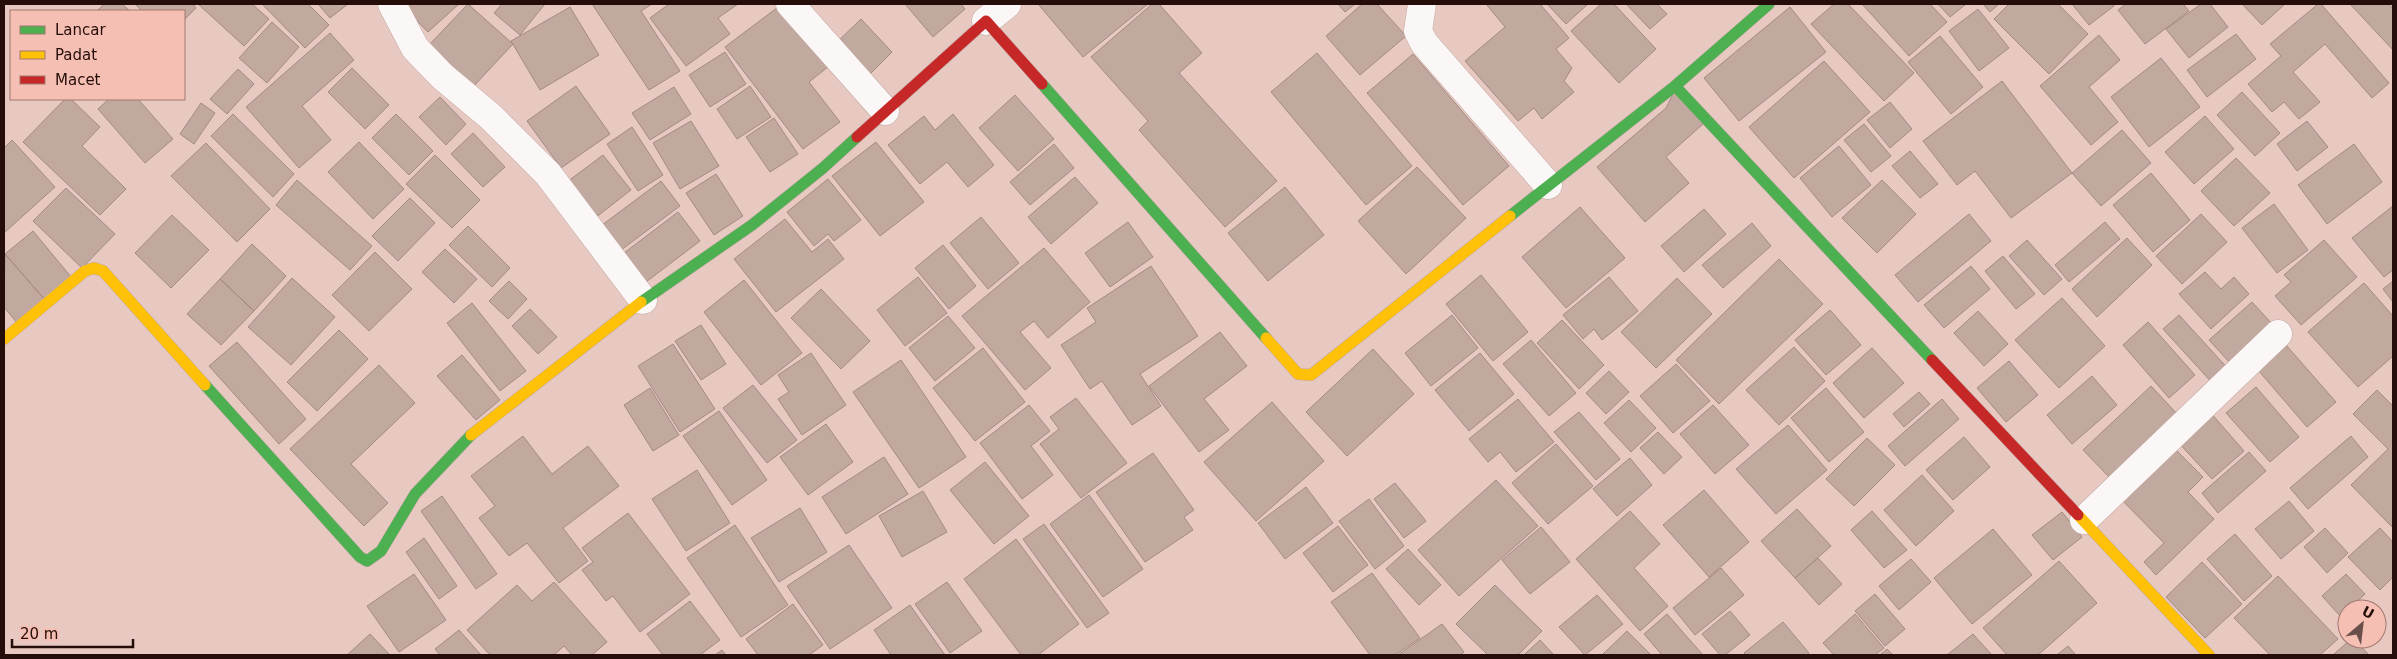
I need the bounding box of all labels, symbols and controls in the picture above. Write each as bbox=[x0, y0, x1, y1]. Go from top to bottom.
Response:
legend bbox=[10, 10, 185, 100]
text: Lancar bbox=[55, 21, 106, 39]
text: Padat bbox=[55, 46, 97, 64]
text: Macet bbox=[55, 71, 101, 89]
north arrow bbox=[2337, 599, 2387, 649]
text: U bbox=[2359, 603, 2377, 622]
scale bar bbox=[12, 616, 134, 648]
text: 20 m bbox=[20, 625, 58, 643]

